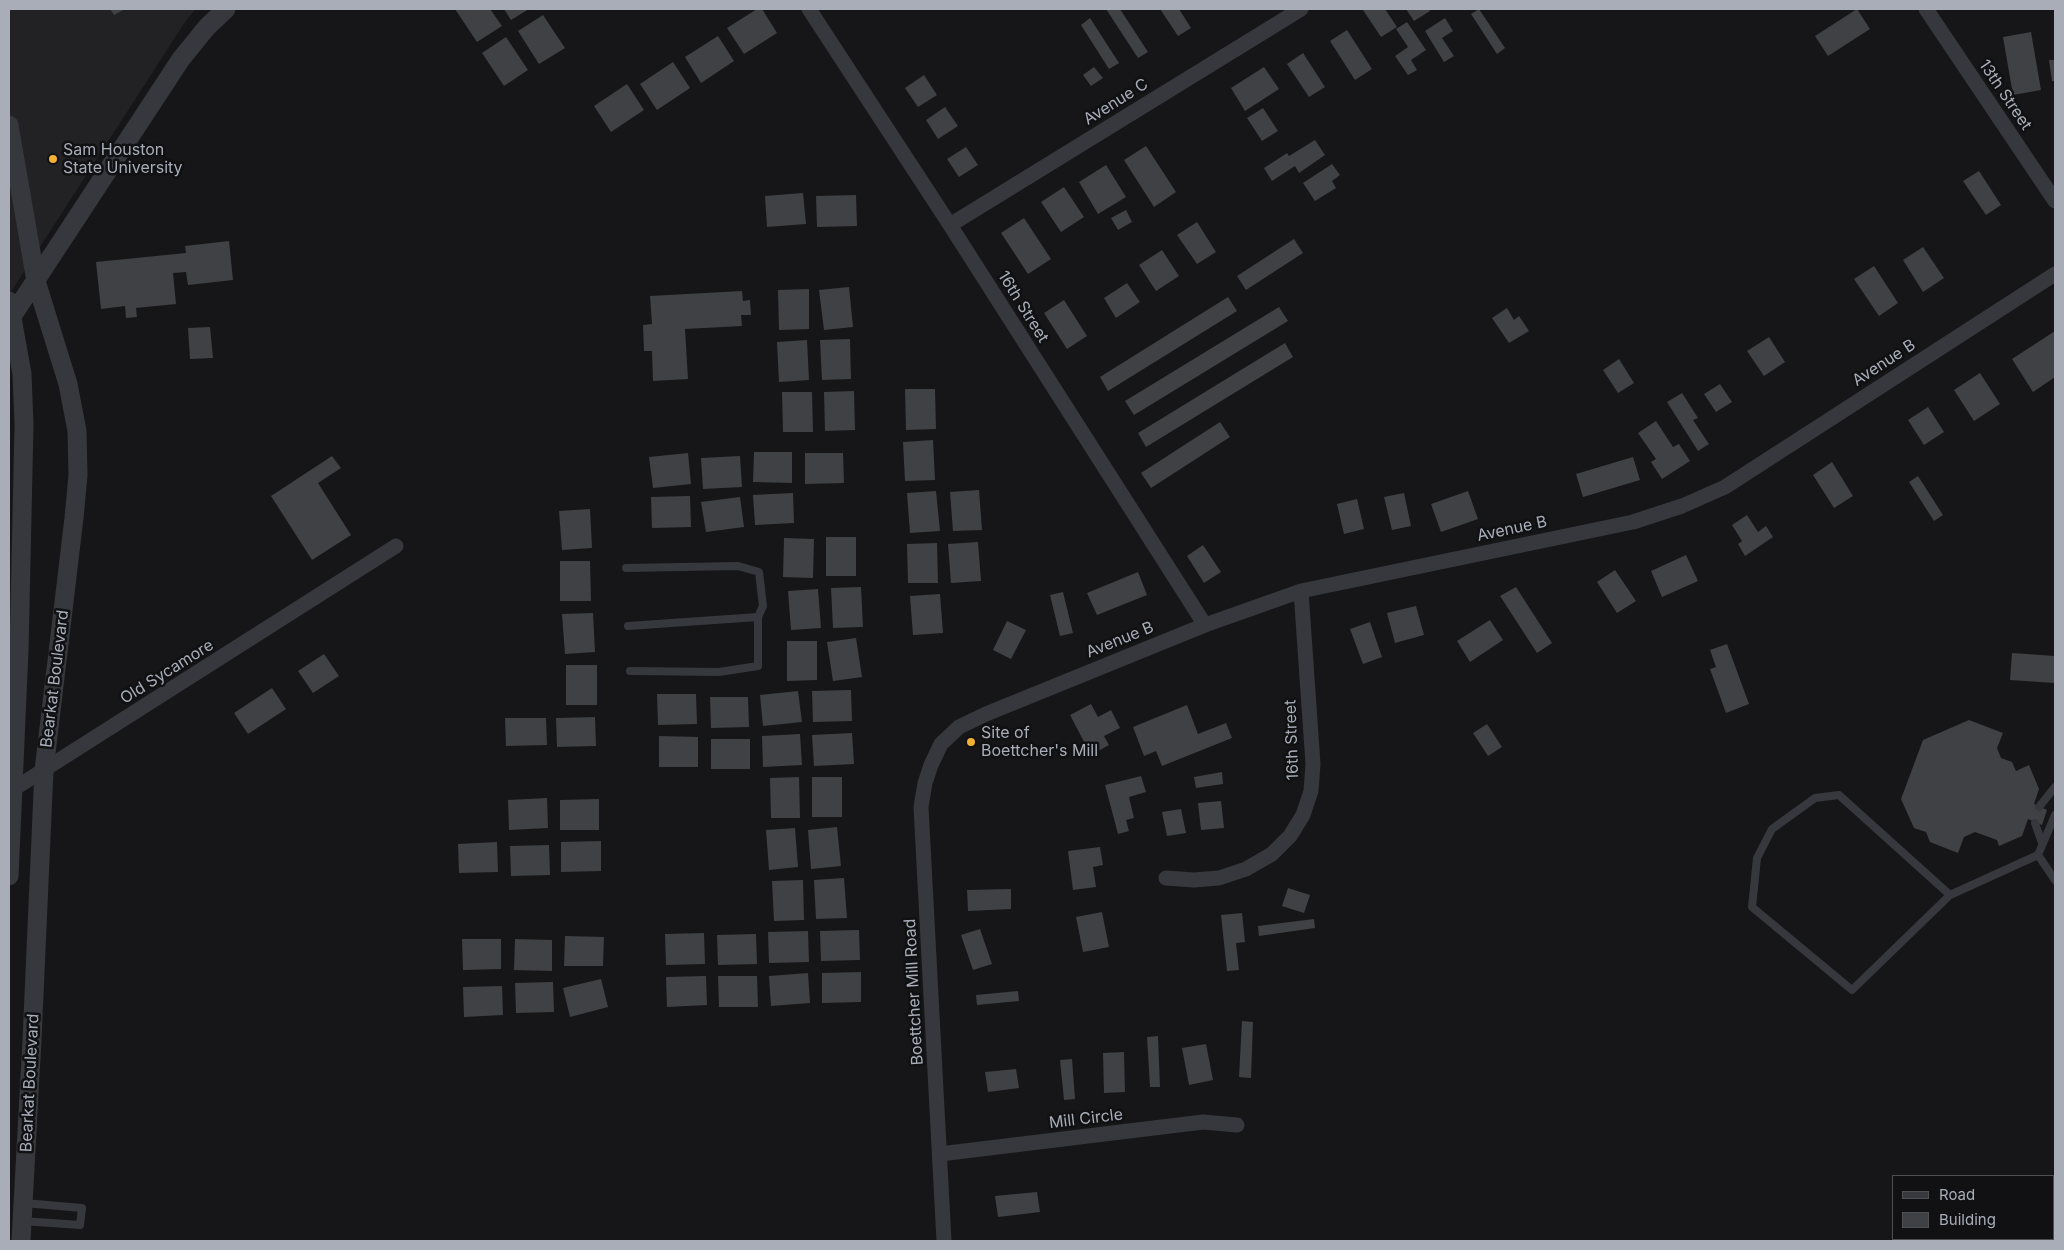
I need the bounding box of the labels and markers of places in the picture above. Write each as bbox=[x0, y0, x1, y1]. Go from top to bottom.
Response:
place label: Sam Houston State University bbox=[63, 140, 183, 178]
marker: Sam Houston State University bbox=[47, 153, 59, 165]
place label: Site of Boettcher's Mill bbox=[981, 723, 1098, 761]
marker: Site of Boettcher's Mill bbox=[965, 736, 977, 748]

